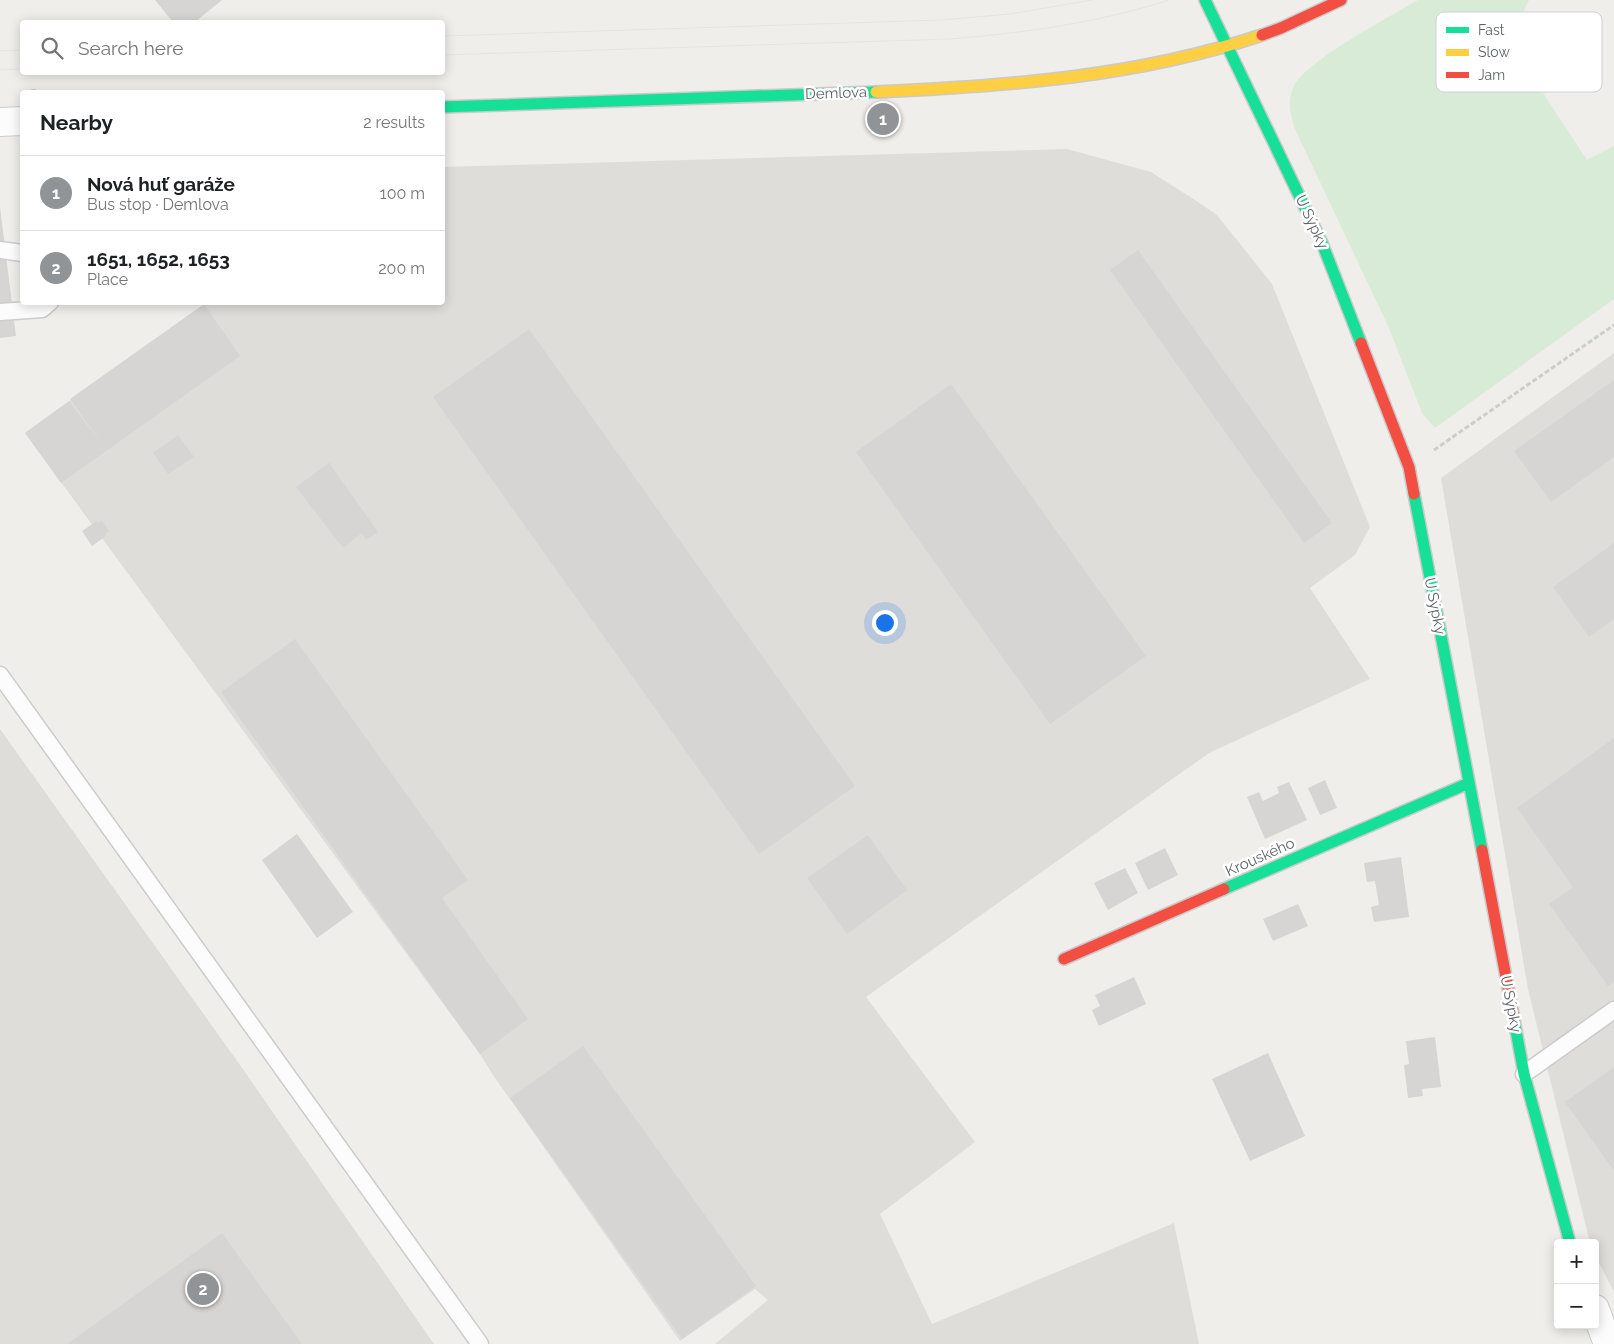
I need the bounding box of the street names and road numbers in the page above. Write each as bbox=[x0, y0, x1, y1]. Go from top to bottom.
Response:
street label: Demlova bbox=[805, 83, 867, 103]
street label: U Sýpky bbox=[1292, 192, 1332, 252]
street label: U Sýpky bbox=[1421, 576, 1449, 636]
street label: Krouského bbox=[1223, 834, 1297, 880]
street label: U Sýpky bbox=[1497, 974, 1525, 1034]

